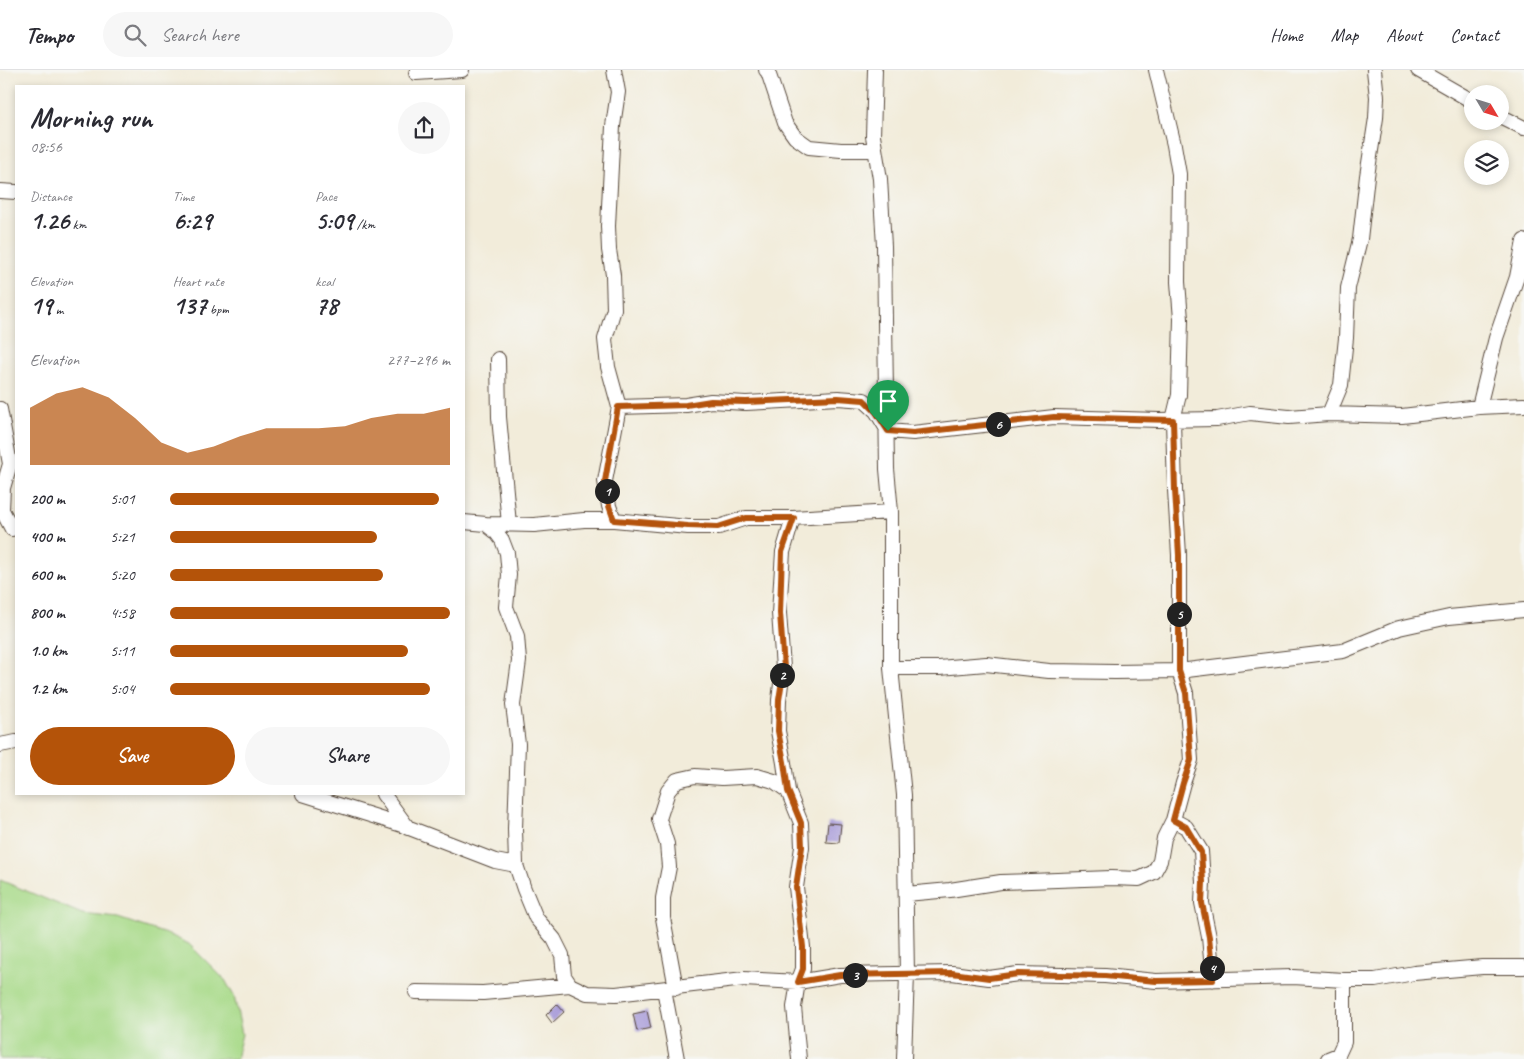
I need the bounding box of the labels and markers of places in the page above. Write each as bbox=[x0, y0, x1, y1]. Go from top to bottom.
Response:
pin bbox=[867, 380, 909, 431]
pin: 6 bbox=[986, 412, 1010, 436]
pin: 1 bbox=[594, 478, 620, 504]
pin: 5 bbox=[1166, 602, 1192, 626]
pin: 2 bbox=[770, 662, 794, 688]
pin: 4 bbox=[1200, 956, 1224, 980]
pin: 3 bbox=[842, 962, 868, 988]

